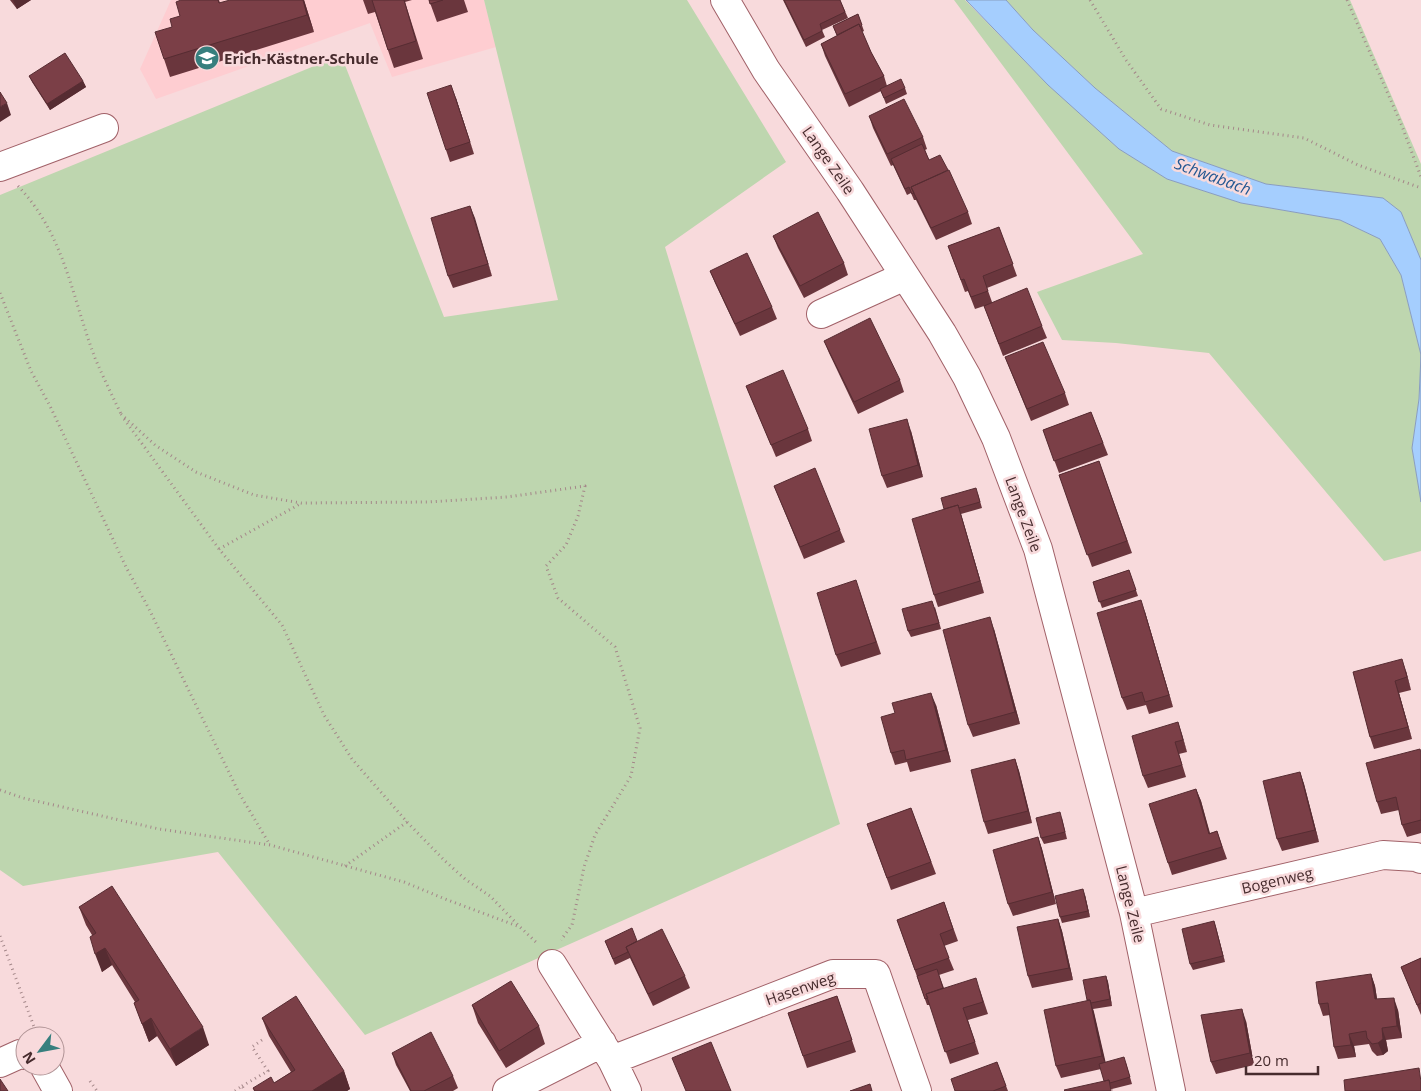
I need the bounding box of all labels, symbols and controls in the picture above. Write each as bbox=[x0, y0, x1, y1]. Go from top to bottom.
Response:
school or university icon: Erich-Kästner-Schule bbox=[194, 45, 220, 71]
place label: Erich-Kästner-Schule bbox=[224, 48, 379, 68]
street label: Lange Zeile bbox=[798, 122, 860, 198]
water label: Schwabach bbox=[1172, 152, 1254, 200]
street label: Lange Zeile bbox=[1001, 474, 1047, 554]
street label: Bogenweg bbox=[1239, 862, 1315, 898]
street label: Lange Zeile bbox=[1112, 863, 1150, 945]
street label: Hasenweg bbox=[763, 967, 837, 1009]
north arrow bbox=[15, 1026, 65, 1076]
scale bar bbox=[1246, 1044, 1318, 1076]
text: N bbox=[17, 1048, 40, 1068]
text: 20 m bbox=[1254, 1050, 1289, 1070]

